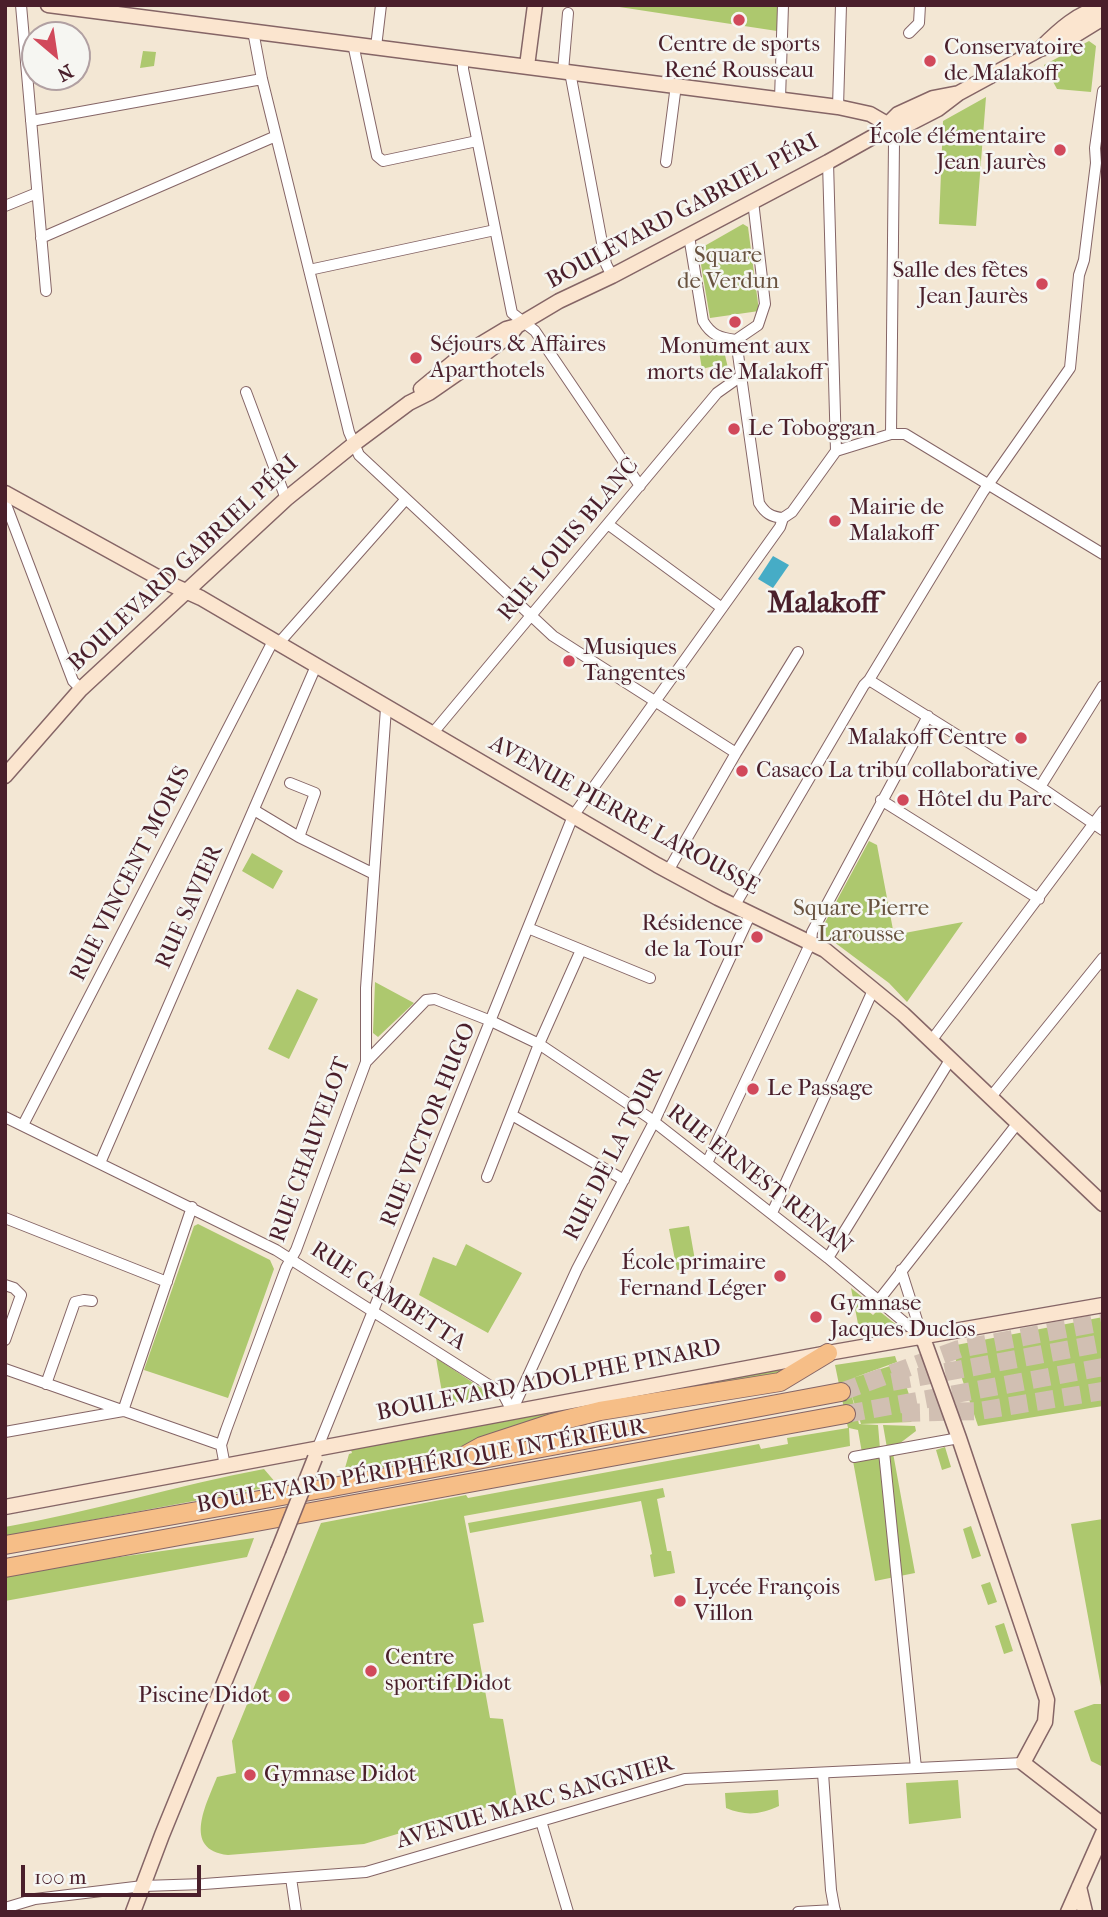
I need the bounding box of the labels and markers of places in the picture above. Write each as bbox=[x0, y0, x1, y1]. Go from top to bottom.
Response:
marker: Centre de sports René Rousseau bbox=[731, 12, 747, 28]
place label: Centre de sports René Rousseau bbox=[658, 31, 820, 85]
place label: Conservatoire de Malakoff bbox=[944, 34, 1083, 88]
marker: Conservatoire de Malakoff bbox=[922, 53, 938, 69]
place label: École élémentaire Jean Jaurès bbox=[869, 123, 1046, 177]
marker: École élémentaire Jean Jaurès bbox=[1052, 142, 1068, 158]
place label: Salle des fêtes Jean Jaurès bbox=[893, 257, 1028, 311]
marker: Salle des fêtes Jean Jaurès bbox=[1034, 276, 1050, 292]
marker: Monument aux morts de Malakoff bbox=[727, 314, 743, 330]
place label: Séjours & Affaires Aparthotels bbox=[430, 331, 606, 385]
place label: Monument aux morts de Malakoff bbox=[647, 333, 823, 387]
marker: Séjours & Affaires Aparthotels bbox=[408, 350, 424, 366]
place label: Le Toboggan bbox=[748, 415, 876, 443]
marker: Le Toboggan bbox=[726, 421, 742, 437]
place label: Mairie de Malakoff bbox=[849, 494, 944, 548]
marker: Mairie de Malakoff bbox=[827, 513, 843, 529]
place label: Musiques Tangentes bbox=[583, 634, 685, 688]
marker: Musiques Tangentes bbox=[561, 653, 577, 669]
place label: Malakoff Centre bbox=[847, 724, 1007, 752]
marker: Malakoff Centre bbox=[1013, 730, 1029, 746]
place label: Casaco La tribu collaborative bbox=[756, 757, 1038, 785]
marker: Casaco La tribu collaborative bbox=[734, 763, 750, 779]
place label: Hôtel du Parc bbox=[917, 786, 1052, 814]
marker: Hôtel du Parc bbox=[895, 792, 911, 808]
place label: Résidence de la Tour bbox=[641, 910, 743, 964]
marker: Résidence de la Tour bbox=[749, 929, 765, 945]
place label: Le Passage bbox=[767, 1075, 873, 1103]
marker: Le Passage bbox=[745, 1081, 761, 1097]
place label: École primaire Fernand Léger bbox=[619, 1249, 766, 1303]
marker: École primaire Fernand Léger bbox=[772, 1268, 788, 1284]
place label: Gymnase Jacques Duclos bbox=[830, 1290, 975, 1344]
marker: Gymnase Jacques Duclos bbox=[808, 1309, 824, 1325]
place label: Lycée François Villon bbox=[694, 1574, 840, 1628]
marker: Lycée François Villon bbox=[672, 1593, 688, 1609]
place label: Centre sportif Didot bbox=[385, 1644, 511, 1698]
marker: Centre sportif Didot bbox=[363, 1663, 379, 1679]
place label: Piscine Didot bbox=[138, 1682, 270, 1710]
marker: Piscine Didot bbox=[276, 1688, 292, 1704]
place label: Gymnase Didot bbox=[264, 1761, 417, 1789]
marker: Gymnase Didot bbox=[242, 1767, 258, 1783]

